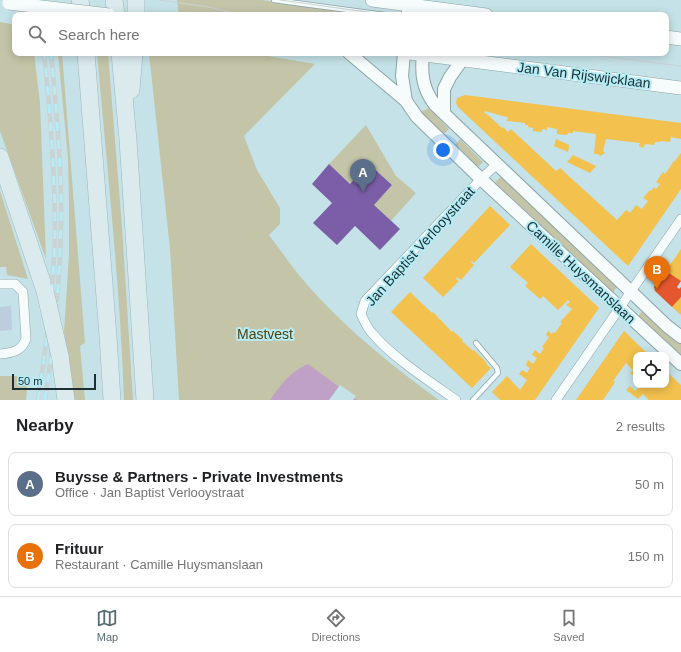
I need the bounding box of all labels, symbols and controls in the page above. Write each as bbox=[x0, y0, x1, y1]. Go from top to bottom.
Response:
search box bbox=[12, 12, 669, 56]
icon: search bbox=[26, 23, 48, 45]
text: Search here bbox=[58, 26, 140, 43]
street label: Jan Van Rijswijcklaan bbox=[516, 59, 652, 91]
your location bbox=[433, 140, 453, 160]
pin: A bbox=[350, 159, 376, 192]
street label: Jan Baptist Verlooystraat bbox=[362, 183, 478, 309]
street label: Camille Huysmanslaan bbox=[523, 217, 639, 327]
pin: B bbox=[644, 256, 670, 289]
park label: Mastvest bbox=[237, 326, 293, 342]
map controls bbox=[633, 352, 669, 388]
button: locate bbox=[633, 352, 669, 388]
scale bar bbox=[12, 372, 96, 391]
text: 50 m bbox=[18, 375, 42, 387]
text: Nearby bbox=[16, 416, 74, 435]
text: 2 results bbox=[616, 419, 665, 434]
text: Buysse & Partners - Private Investments bbox=[55, 468, 343, 485]
text: A bbox=[25, 477, 35, 492]
text: 50 m bbox=[635, 477, 664, 492]
text: Office · Jan Baptist Verlooystraat bbox=[55, 485, 244, 500]
text: Frituur bbox=[55, 540, 103, 557]
text: B bbox=[25, 549, 35, 564]
text: 150 m bbox=[628, 549, 664, 564]
text: Restaurant · Camille Huysmanslaan bbox=[55, 557, 263, 572]
tab: Map bbox=[96, 607, 118, 643]
tab: Directions bbox=[311, 607, 360, 643]
tab: Saved bbox=[553, 607, 584, 643]

